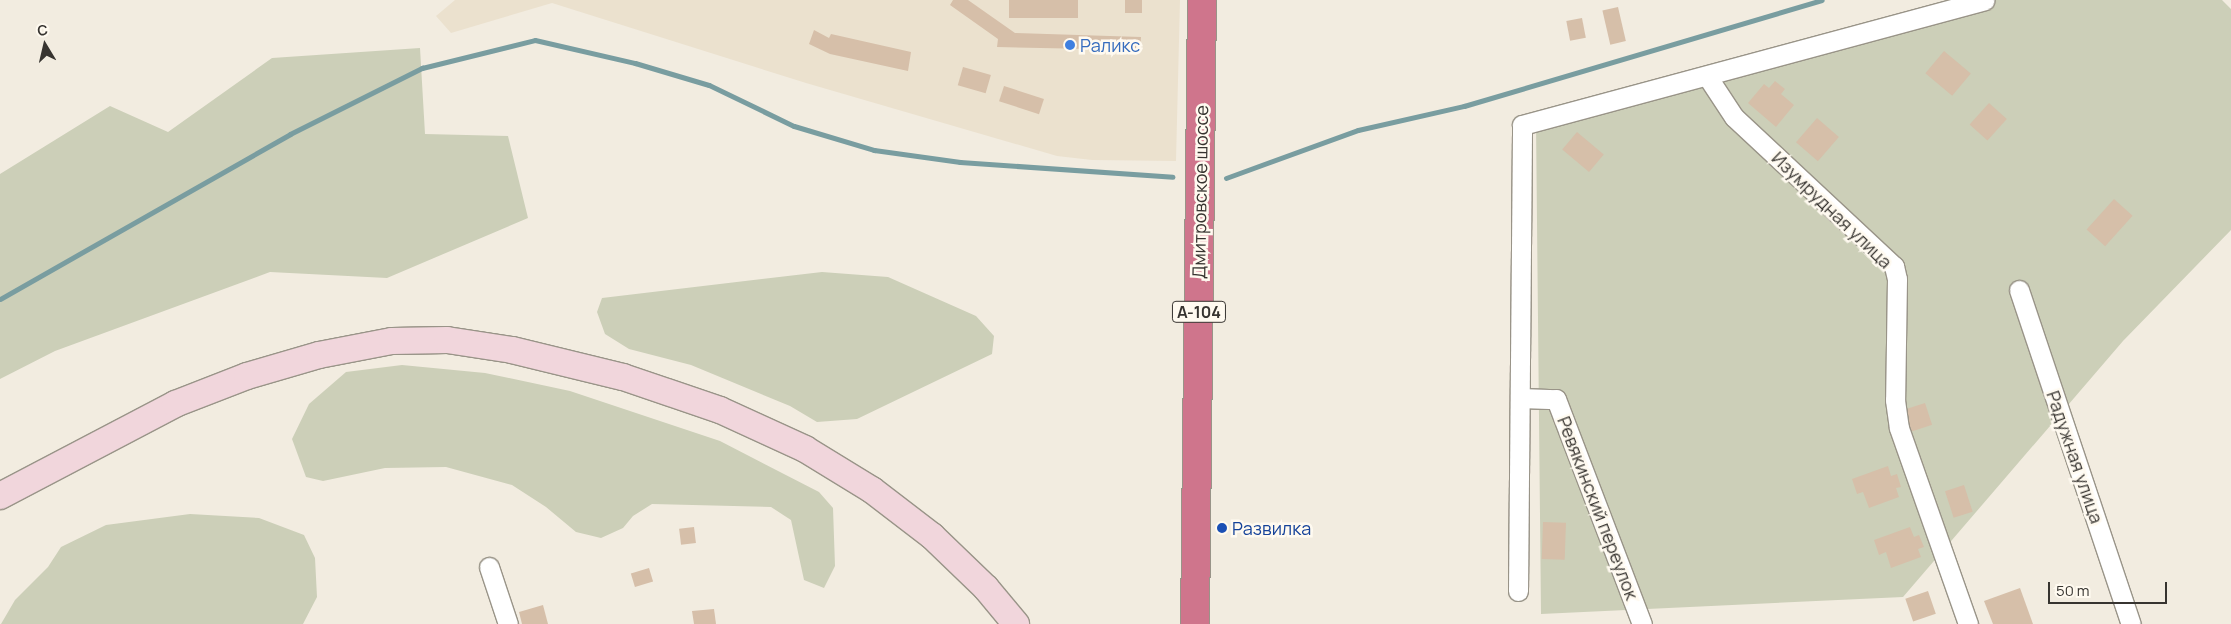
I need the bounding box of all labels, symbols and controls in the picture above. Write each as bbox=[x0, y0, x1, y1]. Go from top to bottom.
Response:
text: С bbox=[36, 19, 49, 40]
north arrow bbox=[20, 20, 70, 70]
place label: Раликс bbox=[1080, 34, 1140, 56]
marker: Раликс bbox=[1064, 39, 1076, 51]
street label: Дмитровское шоссе bbox=[1188, 105, 1212, 279]
street label: Изумрудная улица bbox=[1767, 147, 1897, 273]
road number: А-104 bbox=[1172, 298, 1226, 326]
street label: Радужная улица bbox=[2042, 388, 2108, 526]
street label: Ревякинский переулок bbox=[1553, 413, 1643, 603]
place label: Развилка bbox=[1232, 517, 1311, 539]
marker: Развилка bbox=[1216, 522, 1228, 534]
scale bar bbox=[2051, 572, 2170, 604]
text: 50 m bbox=[2056, 580, 2090, 601]

